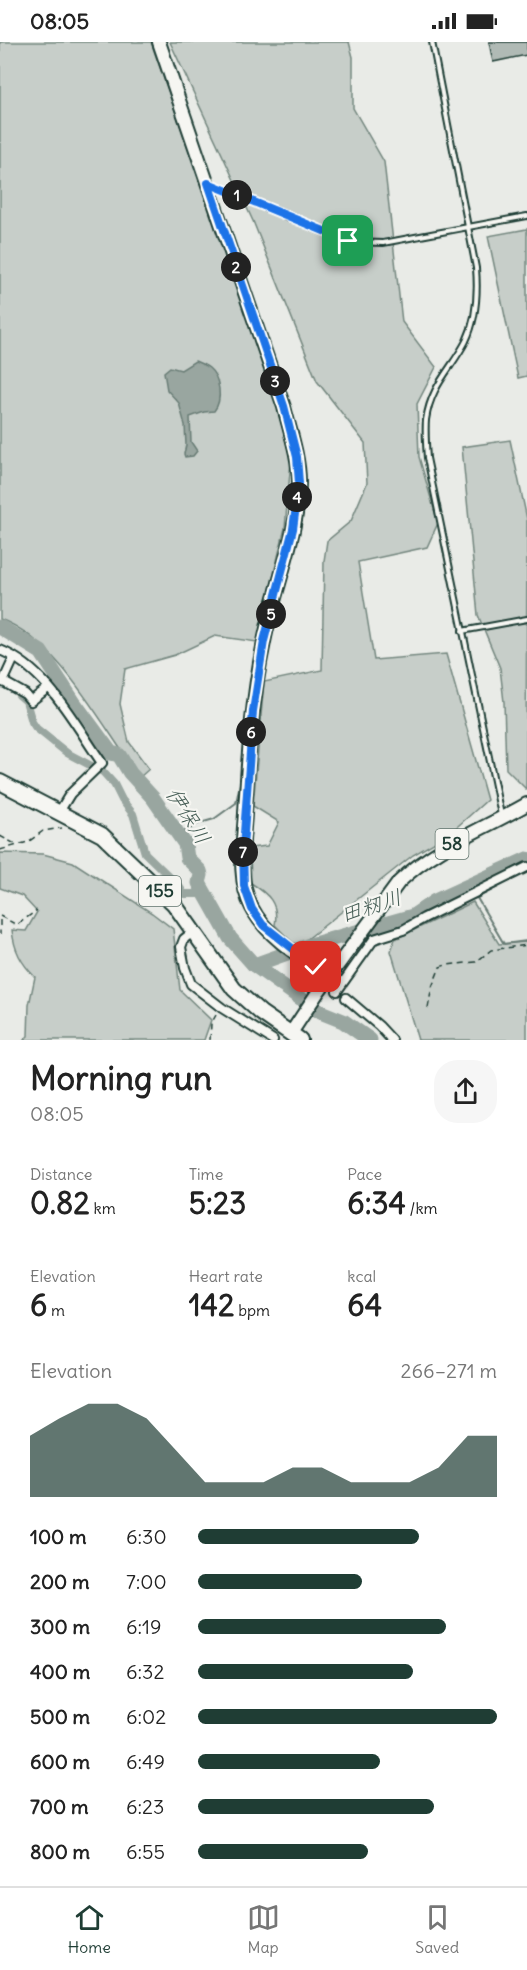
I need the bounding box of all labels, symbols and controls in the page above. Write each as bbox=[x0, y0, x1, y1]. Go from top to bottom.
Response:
text: 08:05 bbox=[30, 7, 89, 35]
pin: 1 bbox=[222, 180, 252, 210]
text: 1 bbox=[234, 185, 240, 205]
pin bbox=[322, 215, 373, 266]
icon: arrive bbox=[331, 224, 364, 257]
pin: 2 bbox=[221, 252, 251, 282]
text: 2 bbox=[232, 257, 240, 277]
pin: 3 bbox=[260, 366, 290, 396]
text: 3 bbox=[270, 371, 280, 391]
pin: 4 bbox=[282, 482, 312, 512]
text: 4 bbox=[292, 487, 302, 507]
pin: 5 bbox=[256, 599, 286, 629]
text: 5 bbox=[266, 604, 276, 624]
pin: 6 bbox=[236, 717, 266, 747]
text: 6 bbox=[246, 722, 256, 742]
water label: 伊保川 bbox=[160, 782, 217, 850]
road number: 58 bbox=[436, 829, 468, 859]
pin: 7 bbox=[228, 837, 258, 867]
text: 7 bbox=[239, 842, 247, 862]
road number: 155 bbox=[139, 876, 181, 906]
water label: 田籾川 bbox=[337, 883, 405, 928]
pin bbox=[290, 941, 341, 992]
icon: check bbox=[299, 950, 332, 983]
text: Morning run bbox=[30, 1057, 212, 1099]
button: share bbox=[434, 1060, 497, 1123]
text: 08:05 bbox=[30, 1101, 84, 1126]
text: Distance bbox=[30, 1164, 92, 1184]
text: Time bbox=[189, 1164, 223, 1184]
text: Pace bbox=[347, 1164, 382, 1184]
text: 0.82 bbox=[30, 1184, 90, 1222]
text: 5:23 bbox=[189, 1184, 246, 1222]
text: 6:34 bbox=[347, 1184, 406, 1222]
text: km bbox=[90, 1198, 116, 1218]
text: /km bbox=[406, 1198, 438, 1218]
text: Elevation bbox=[30, 1266, 96, 1286]
text: Heart rate bbox=[189, 1266, 263, 1286]
text: kcal bbox=[347, 1266, 376, 1286]
text: 6 bbox=[30, 1286, 47, 1324]
text: 142 bbox=[189, 1286, 234, 1324]
text: 64 bbox=[347, 1286, 382, 1324]
text: m bbox=[47, 1300, 65, 1320]
text: bpm bbox=[234, 1300, 270, 1320]
text: Elevation bbox=[30, 1358, 112, 1383]
text: 266–271 m bbox=[401, 1358, 497, 1383]
text: 100 m bbox=[30, 1524, 87, 1549]
text: 6:30 bbox=[126, 1524, 167, 1549]
text: 200 m bbox=[30, 1569, 90, 1594]
text: 7:00 bbox=[126, 1569, 167, 1594]
text: 300 m bbox=[30, 1614, 90, 1639]
text: 6:19 bbox=[126, 1614, 162, 1639]
text: 400 m bbox=[30, 1659, 90, 1684]
text: 6:32 bbox=[126, 1659, 164, 1684]
text: 500 m bbox=[30, 1704, 90, 1729]
text: 6:02 bbox=[126, 1704, 166, 1729]
text: 600 m bbox=[30, 1749, 90, 1774]
text: 6:49 bbox=[126, 1749, 165, 1774]
text: 700 m bbox=[30, 1794, 88, 1819]
text: 6:23 bbox=[126, 1794, 164, 1819]
text: 800 m bbox=[30, 1839, 90, 1864]
text: 6:55 bbox=[126, 1839, 165, 1864]
tab: Home bbox=[68, 1901, 111, 1957]
tab: Map bbox=[247, 1901, 280, 1957]
tab: Saved bbox=[415, 1901, 459, 1957]

